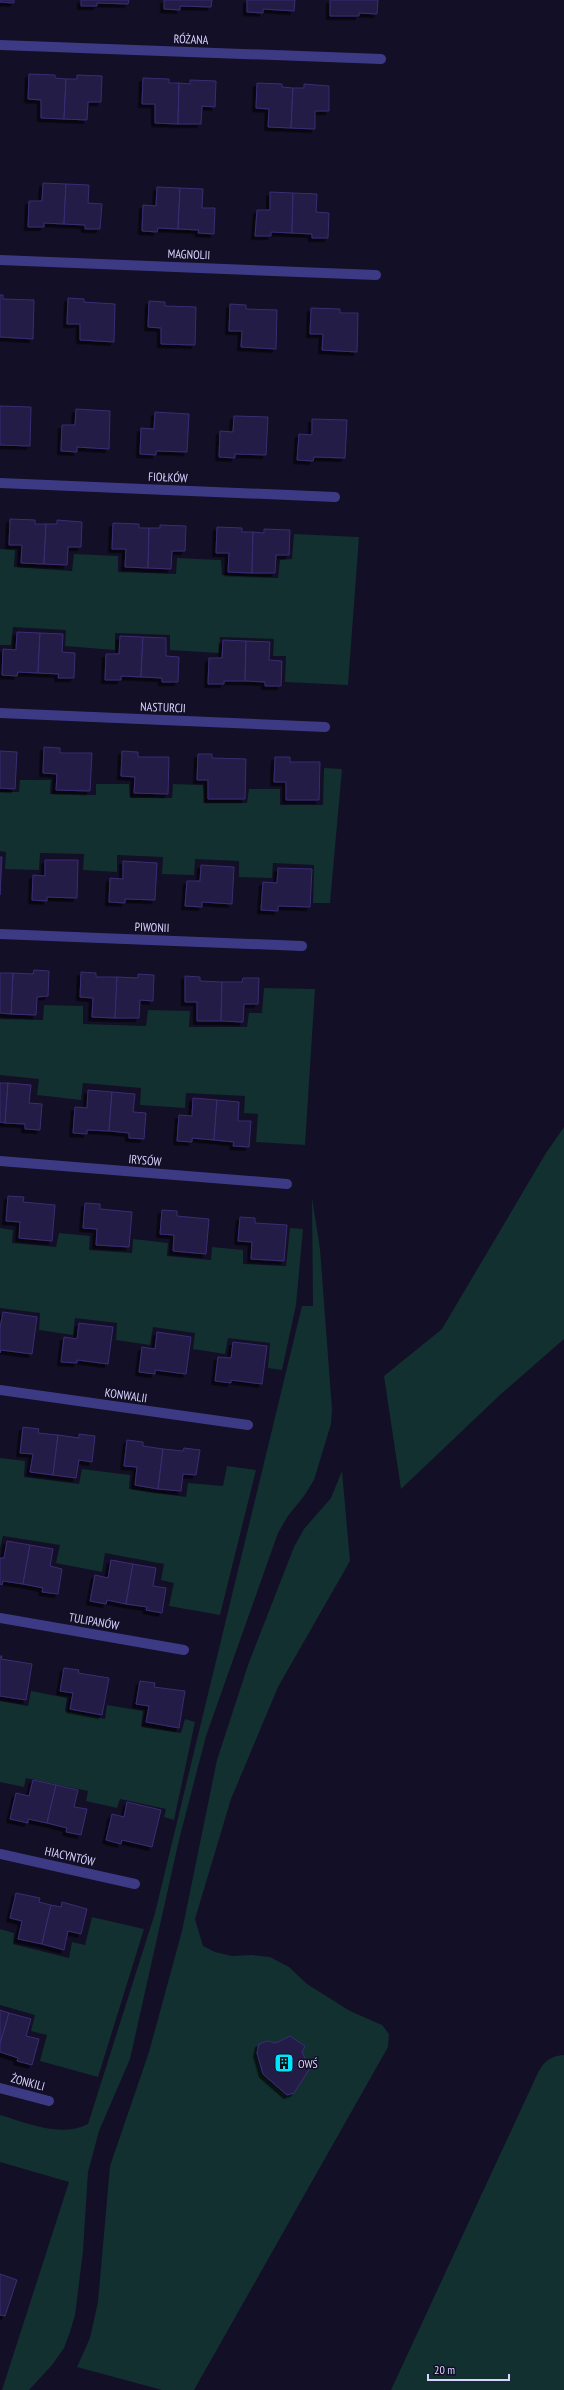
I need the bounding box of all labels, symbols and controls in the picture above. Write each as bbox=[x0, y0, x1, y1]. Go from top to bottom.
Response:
street label: RÓŻANA bbox=[173, 31, 209, 47]
street label: MAGNOLII bbox=[167, 246, 211, 262]
street label: FIOŁKÓW bbox=[148, 469, 188, 485]
street label: NASTURCJI bbox=[140, 699, 186, 715]
street label: PIWONII bbox=[134, 919, 170, 935]
street label: IRYSÓW bbox=[128, 1151, 162, 1169]
street label: KONWALII bbox=[104, 1385, 148, 1405]
street label: TULIPANÓW bbox=[68, 1609, 120, 1633]
street label: HIACYNTÓW bbox=[43, 1843, 97, 1869]
building icon: OWŚ bbox=[273, 2052, 295, 2074]
place label: OWŚ bbox=[298, 2056, 318, 2071]
street label: ŻONKILI bbox=[9, 2070, 47, 2094]
scale bar bbox=[428, 2356, 509, 2382]
text: 20 m bbox=[434, 2362, 455, 2377]

